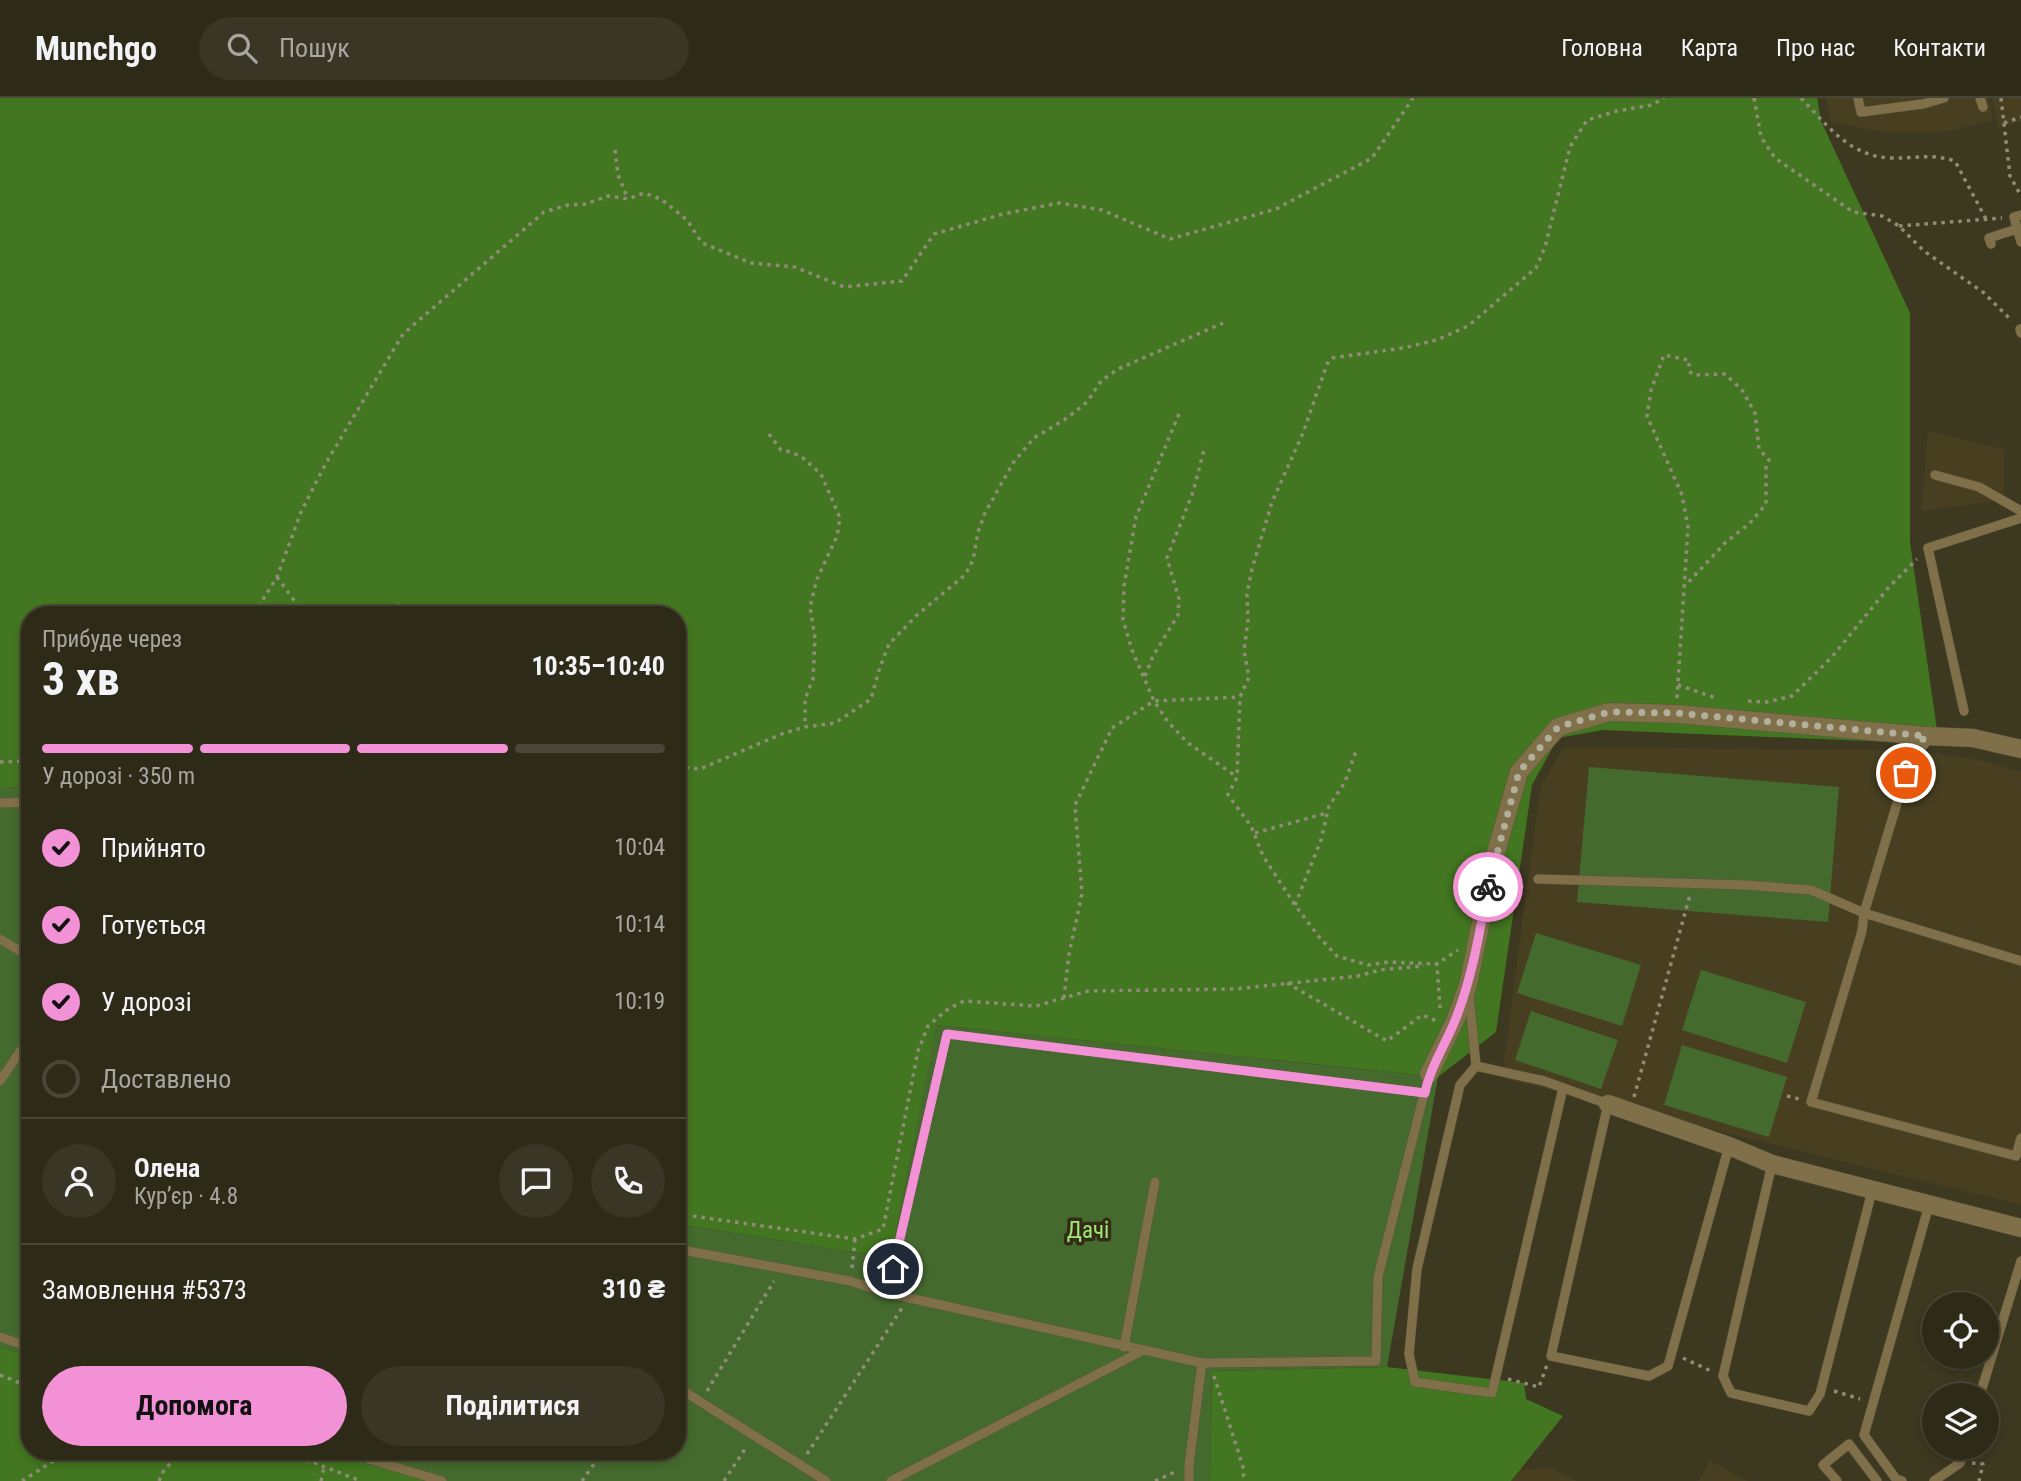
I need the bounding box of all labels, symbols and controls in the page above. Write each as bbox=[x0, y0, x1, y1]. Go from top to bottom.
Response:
search box bbox=[199, 17, 689, 80]
text: Munchgo bbox=[35, 29, 157, 68]
icon: search bbox=[223, 29, 261, 67]
text: Пошук bbox=[279, 33, 350, 63]
text: Головна bbox=[1561, 34, 1643, 62]
text: Карта bbox=[1681, 34, 1738, 62]
text: Про нас bbox=[1776, 34, 1855, 62]
text: Контакти bbox=[1893, 34, 1986, 62]
text: Прибуде через bbox=[42, 626, 182, 653]
text: 10:35–10:40 bbox=[531, 651, 665, 681]
text: 3 хв bbox=[42, 652, 120, 706]
pin bbox=[1876, 743, 1936, 803]
icon: bag bbox=[1887, 754, 1925, 792]
text: У дорозі · 350 m bbox=[42, 763, 195, 790]
icon: check bbox=[42, 829, 80, 867]
text: Прийнято bbox=[101, 833, 206, 863]
text: 10:04 bbox=[614, 834, 665, 861]
courier bbox=[1453, 852, 1523, 922]
icon: bike bbox=[1469, 868, 1507, 906]
icon: check bbox=[42, 906, 80, 944]
text: Готується bbox=[101, 910, 206, 940]
text: 10:14 bbox=[614, 911, 665, 938]
icon: check bbox=[42, 983, 80, 1021]
text: У дорозі bbox=[101, 987, 192, 1017]
text: 10:19 bbox=[614, 988, 665, 1015]
text: Доставлено bbox=[101, 1064, 231, 1094]
button: person bbox=[42, 1144, 116, 1218]
button: chat bbox=[499, 1144, 573, 1218]
button: phone bbox=[591, 1144, 665, 1218]
text: Олена bbox=[134, 1153, 200, 1183]
text: Кур’єр · 4.8 bbox=[134, 1183, 238, 1210]
park label: Дачі bbox=[1067, 1217, 1109, 1244]
pin bbox=[863, 1239, 923, 1299]
icon: home bbox=[874, 1250, 912, 1288]
text: 310 ₴ bbox=[602, 1274, 665, 1304]
text: Замовлення #5373 bbox=[42, 1275, 247, 1305]
map controls bbox=[1922, 1292, 1999, 1460]
button: locate bbox=[1922, 1292, 1999, 1369]
button: Допомога bbox=[42, 1366, 347, 1446]
button: Поділитися bbox=[361, 1366, 665, 1446]
button: layers bbox=[1922, 1383, 1999, 1460]

